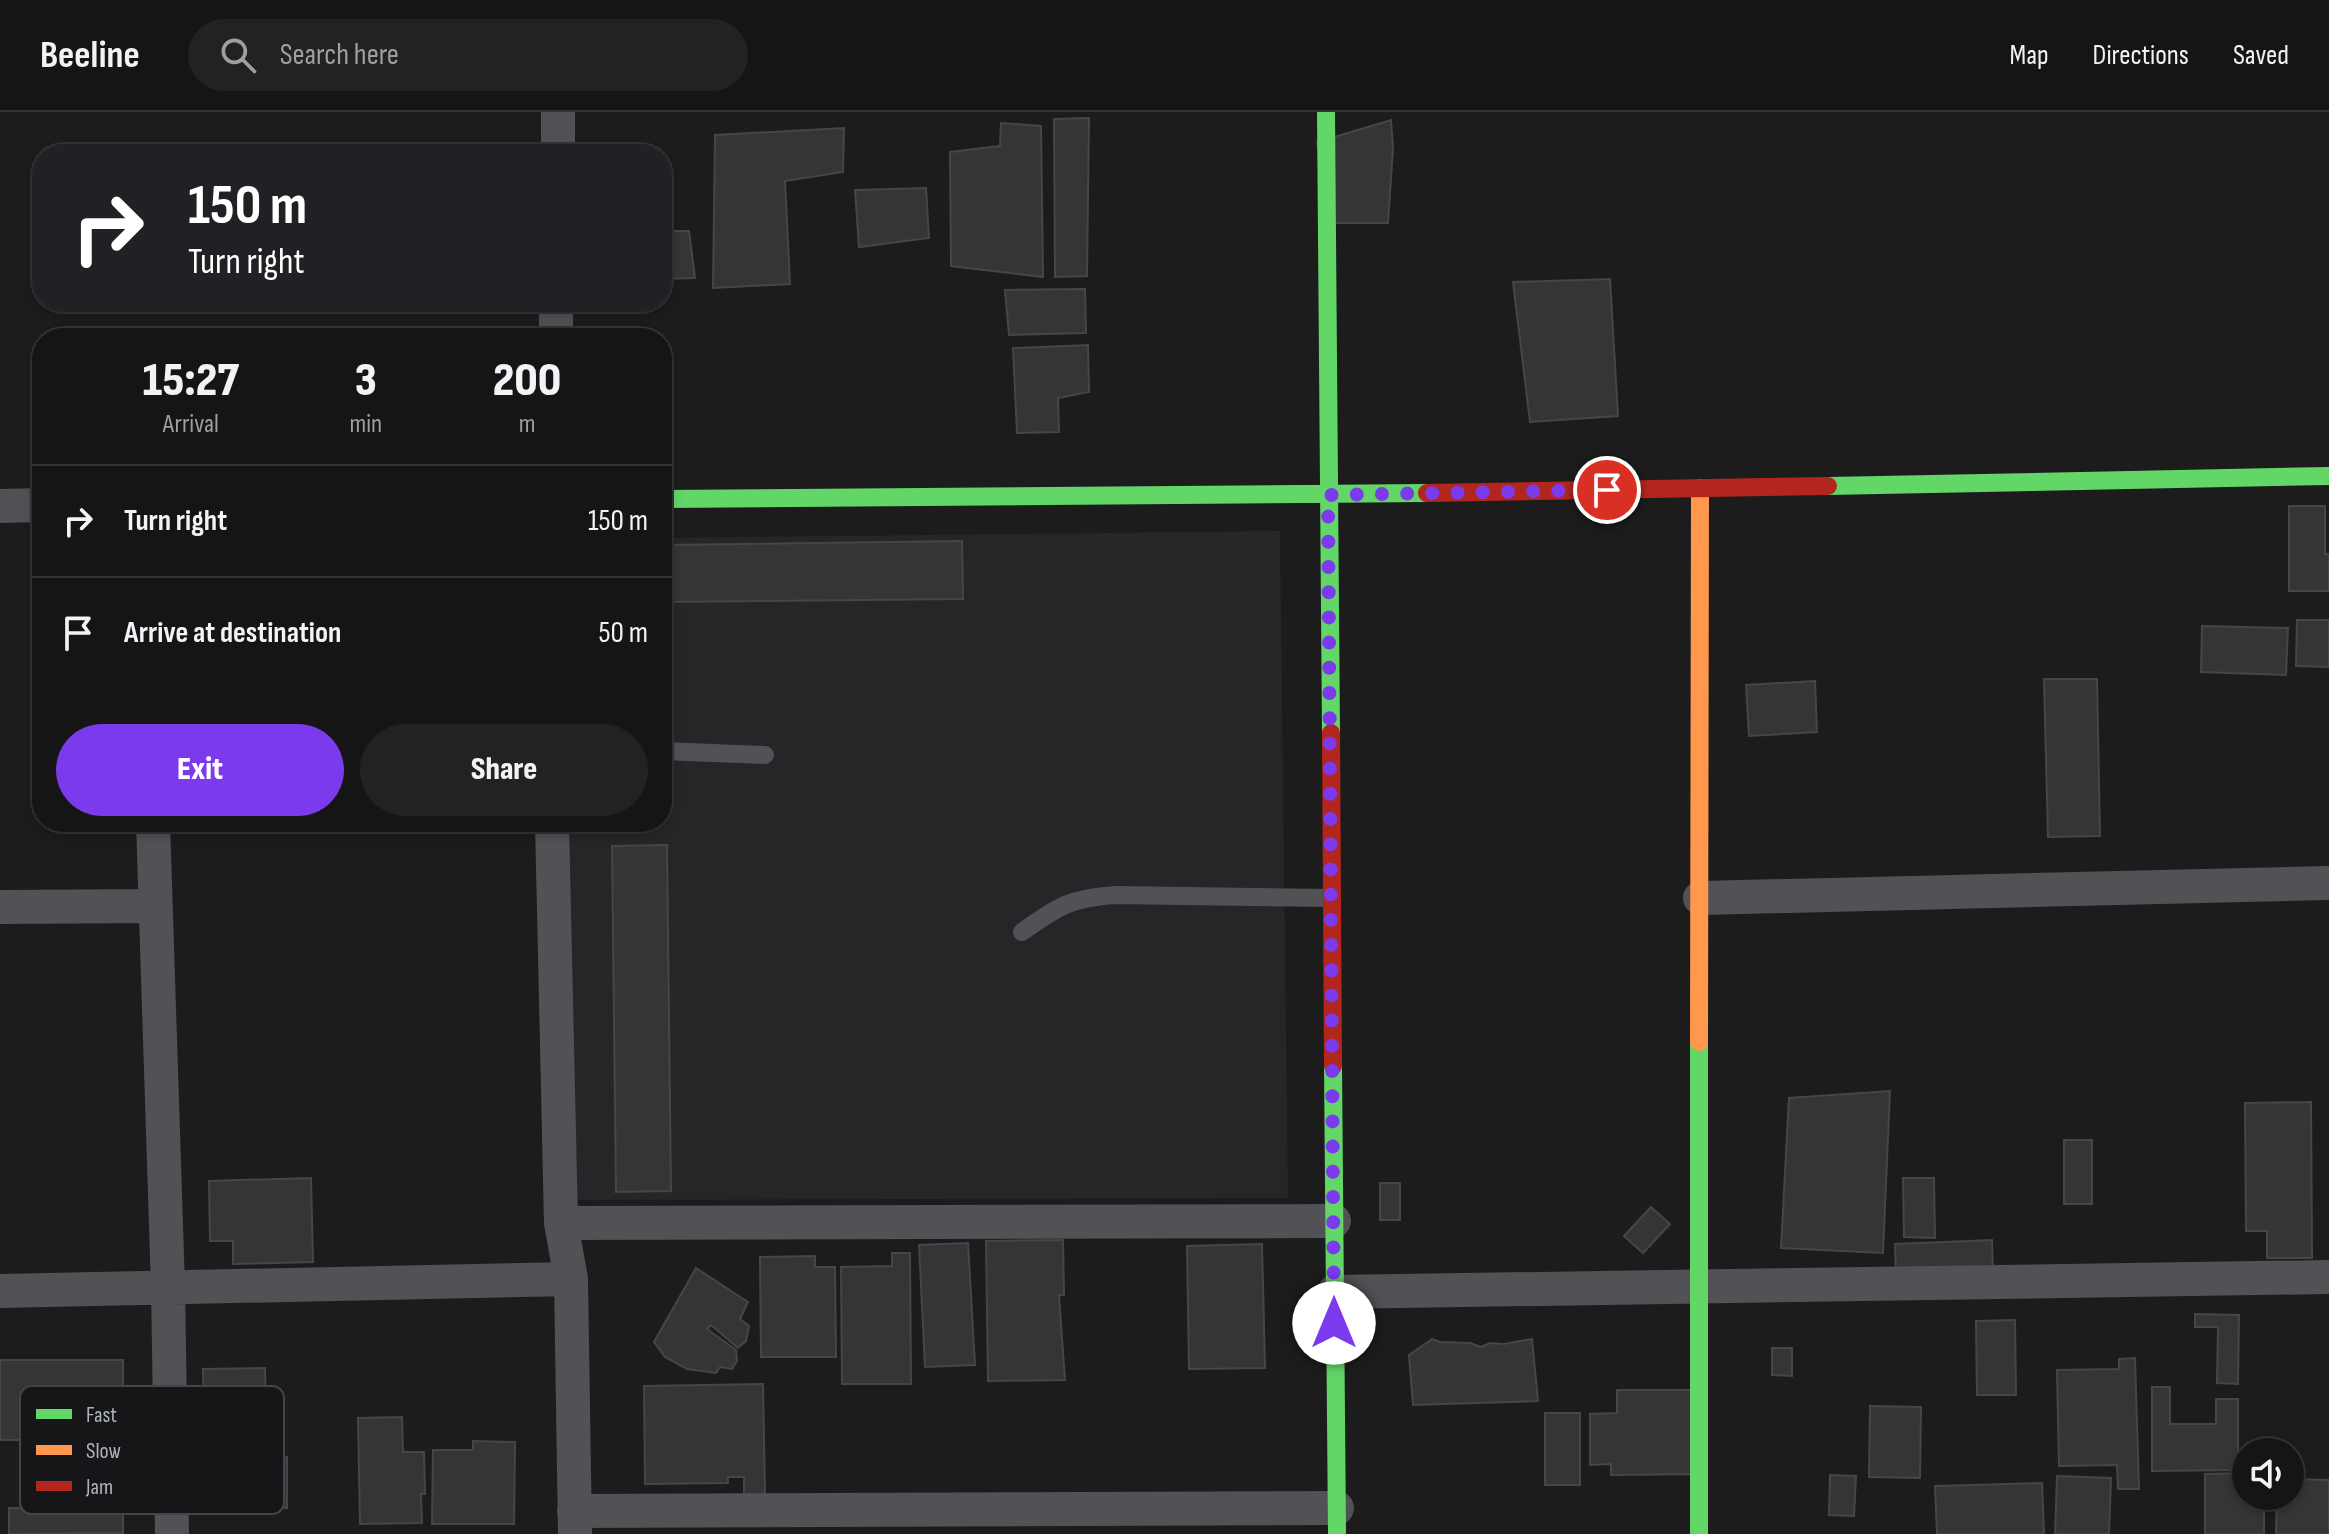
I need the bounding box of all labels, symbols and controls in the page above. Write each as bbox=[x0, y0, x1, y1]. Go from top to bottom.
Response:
search box bbox=[188, 19, 748, 91]
text: Beeline bbox=[40, 33, 140, 78]
icon: search bbox=[216, 33, 260, 77]
text: Search here bbox=[280, 37, 399, 73]
text: Map bbox=[2010, 39, 2049, 72]
text: Directions bbox=[2093, 39, 2189, 72]
text: Saved bbox=[2233, 39, 2289, 72]
text: 150 m bbox=[188, 173, 307, 240]
icon: right bbox=[56, 176, 160, 280]
text: Turn right bbox=[188, 241, 305, 284]
text: 15:27 bbox=[143, 352, 239, 409]
text: 3 bbox=[355, 352, 377, 409]
text: 200 bbox=[493, 352, 561, 409]
text: Arrival bbox=[163, 409, 219, 440]
text: min bbox=[350, 409, 382, 440]
text: m bbox=[519, 409, 535, 440]
pin bbox=[1573, 456, 1641, 524]
icon: arrive bbox=[1585, 468, 1629, 512]
icon: right bbox=[56, 499, 100, 543]
text: Turn right bbox=[124, 503, 227, 539]
text: 150 m bbox=[588, 503, 648, 539]
icon: arrive bbox=[56, 611, 100, 655]
text: Arrive at destination bbox=[124, 615, 341, 651]
text: 50 m bbox=[599, 615, 648, 651]
button: Exit bbox=[56, 724, 344, 816]
button: Share bbox=[360, 724, 648, 816]
position arrow bbox=[1292, 1281, 1376, 1365]
legend bbox=[20, 1386, 284, 1514]
text: Fast bbox=[86, 1402, 117, 1429]
text: Slow bbox=[86, 1438, 121, 1465]
map controls bbox=[2232, 1438, 2304, 1510]
button: sound bbox=[2232, 1438, 2304, 1510]
text: Jam bbox=[85, 1474, 113, 1501]

